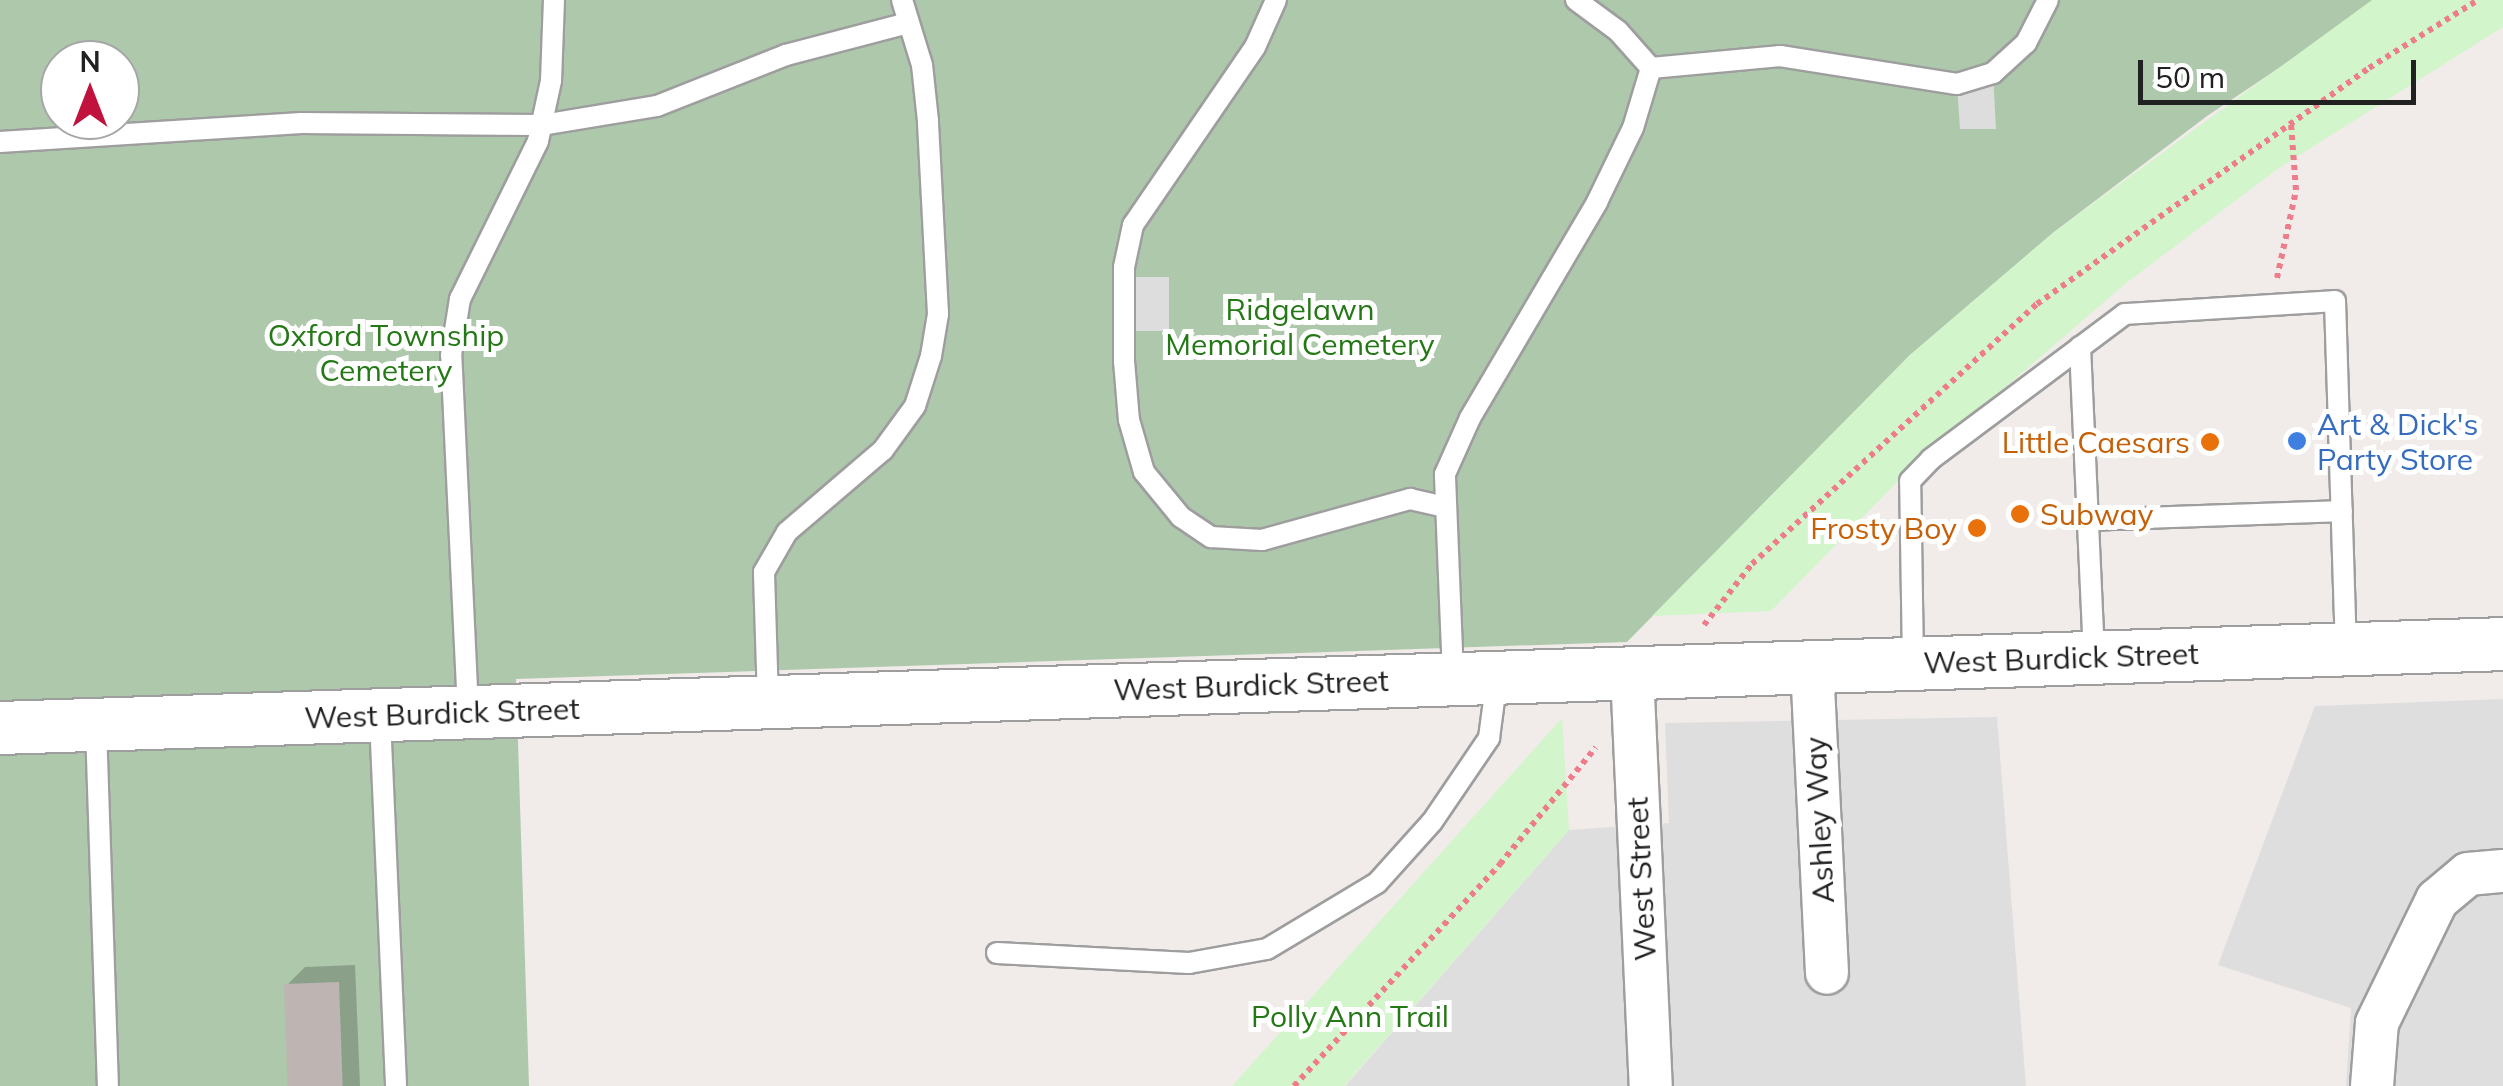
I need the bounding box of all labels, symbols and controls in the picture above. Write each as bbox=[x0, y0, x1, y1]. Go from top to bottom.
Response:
north arrow bbox=[40, 40, 140, 140]
scale bar bbox=[2143, 40, 2420, 102]
text: N bbox=[79, 44, 101, 79]
text: 50 m bbox=[2155, 58, 2225, 96]
park label: Ridgelawn Memorial Cemetery bbox=[1165, 291, 1435, 362]
park label: Oxford Township Cemetery bbox=[268, 317, 504, 388]
place label: Art & Dick's Party Store bbox=[2317, 406, 2478, 476]
place label: Little Caesars bbox=[2002, 424, 2190, 460]
marker: Art & Dick's Party Store bbox=[2286, 430, 2308, 452]
marker: Little Caesars bbox=[2199, 431, 2221, 453]
place label: Subway bbox=[2040, 496, 2153, 532]
marker: Subway bbox=[2009, 503, 2031, 525]
place label: Frosty Boy bbox=[1810, 510, 1957, 546]
marker: Frosty Boy bbox=[1966, 517, 1988, 539]
street label: West Burdick Street bbox=[1923, 635, 2199, 681]
street label: West Burdick Street bbox=[1113, 662, 1389, 708]
street label: West Burdick Street bbox=[304, 690, 580, 736]
street label: Ashley Way bbox=[1797, 736, 1841, 904]
street label: West Street bbox=[1619, 796, 1663, 962]
park label: Polly Ann Trail bbox=[1251, 998, 1449, 1034]

